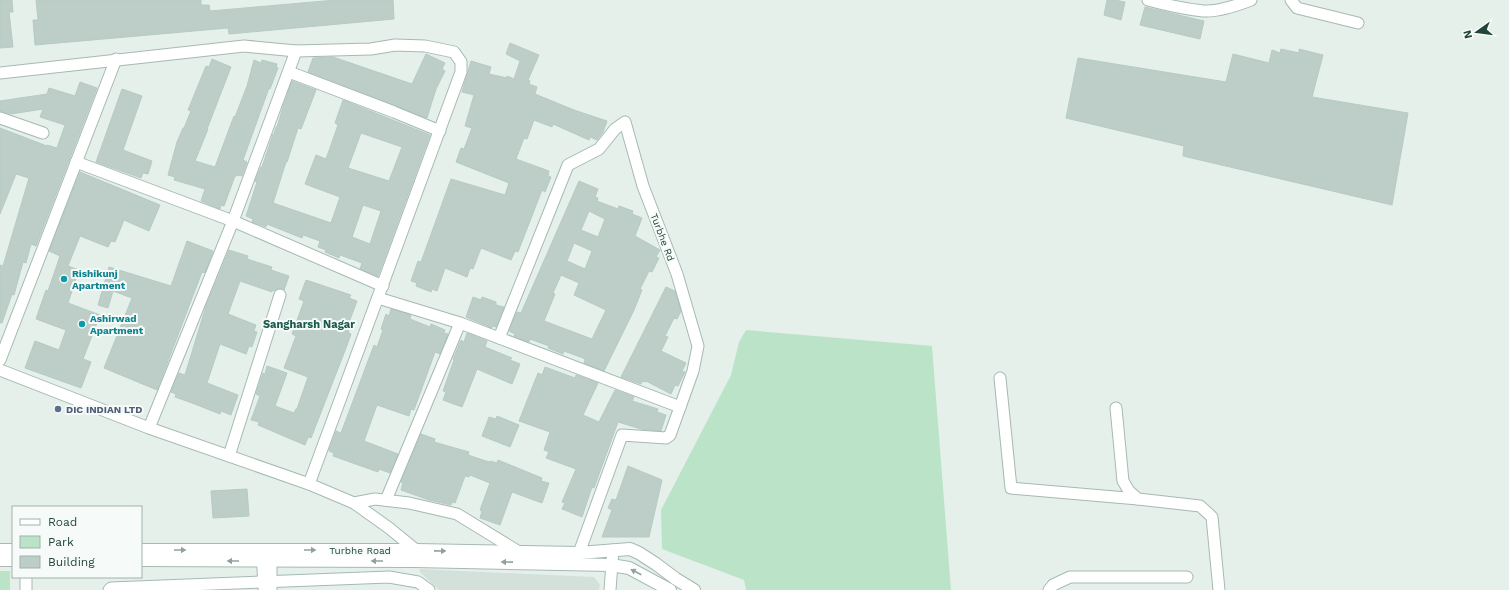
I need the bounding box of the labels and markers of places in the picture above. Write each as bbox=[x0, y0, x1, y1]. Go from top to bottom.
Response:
place label: Rishikunj Apartment bbox=[72, 268, 126, 291]
marker: Rishikunj Apartment bbox=[59, 274, 69, 284]
place label: Ashirwad Apartment bbox=[90, 313, 144, 336]
marker: Ashirwad Apartment bbox=[77, 319, 87, 329]
marker: DIC INDIAN LTD bbox=[53, 404, 63, 414]
place label: DIC INDIAN LTD bbox=[66, 404, 142, 415]

